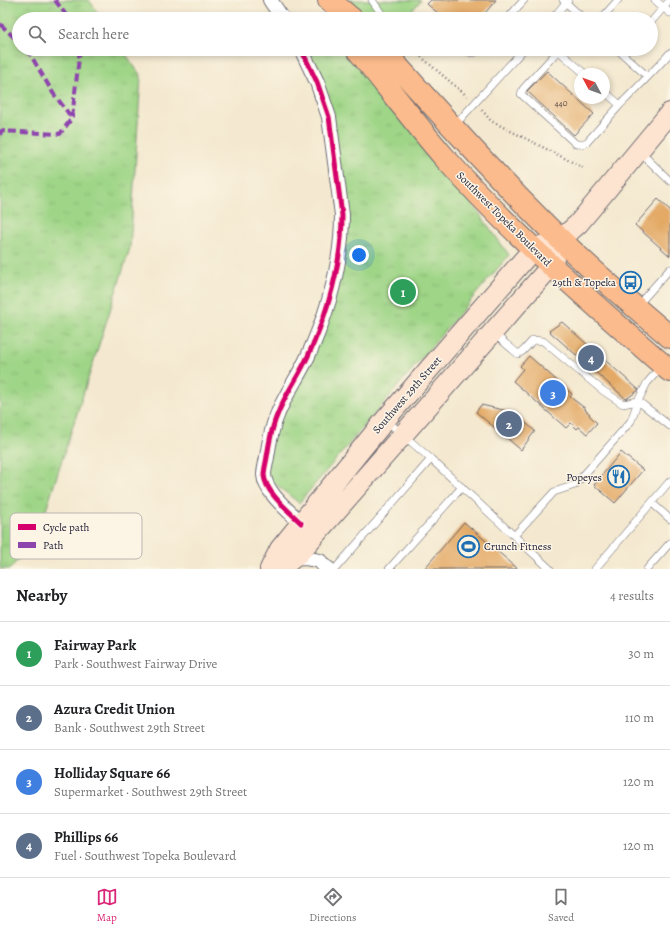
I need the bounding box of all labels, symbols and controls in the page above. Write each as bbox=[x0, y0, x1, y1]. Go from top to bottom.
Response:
search box bbox=[12, 12, 658, 56]
icon: search bbox=[26, 23, 48, 45]
text: Search here bbox=[58, 24, 129, 44]
north arrow bbox=[574, 68, 610, 104]
house number: 440 bbox=[555, 97, 568, 109]
street label: Southwest Topeka Boulevard bbox=[453, 168, 555, 270]
your location bbox=[349, 245, 369, 265]
bus stop icon: 29th & Topeka bbox=[618, 269, 644, 295]
place label: 29th & Topeka bbox=[552, 275, 617, 290]
pin: 1 bbox=[390, 277, 416, 307]
pin: 4 bbox=[578, 343, 604, 373]
street label: Southwest 29th Street bbox=[369, 353, 445, 437]
pin: 3 bbox=[540, 378, 566, 408]
pin: 2 bbox=[496, 409, 522, 439]
restaurant icon: Popeyes bbox=[605, 464, 631, 490]
place label: Popeyes bbox=[566, 470, 602, 485]
legend bbox=[10, 513, 142, 559]
text: Cycle path bbox=[43, 520, 90, 535]
sports icon: Crunch Fitness bbox=[455, 533, 481, 559]
text: Path bbox=[43, 538, 64, 553]
place label: Crunch Fitness bbox=[484, 539, 552, 554]
text: Nearby bbox=[16, 584, 67, 607]
text: 4 results bbox=[610, 587, 654, 604]
text: Fairway Park bbox=[54, 635, 136, 655]
text: 1 bbox=[27, 645, 31, 662]
text: 30 m bbox=[628, 645, 654, 662]
text: Park · Southwest Fairway Drive bbox=[54, 655, 217, 672]
text: Azura Credit Union bbox=[54, 699, 175, 719]
text: 2 bbox=[26, 709, 32, 726]
text: 110 m bbox=[625, 709, 654, 726]
text: Bank · Southwest 29th Street bbox=[54, 719, 205, 736]
text: Holliday Square 66 bbox=[54, 763, 170, 783]
text: 3 bbox=[26, 773, 32, 790]
text: 120 m bbox=[623, 773, 654, 790]
text: Supermarket · Southwest 29th Street bbox=[54, 783, 247, 800]
text: Phillips 66 bbox=[54, 827, 118, 847]
text: 4 bbox=[26, 837, 32, 854]
text: 120 m bbox=[623, 837, 654, 854]
text: Fuel · Southwest Topeka Boulevard bbox=[54, 847, 236, 864]
tab: Map bbox=[96, 886, 118, 925]
tab: Directions bbox=[309, 886, 357, 925]
tab: Saved bbox=[548, 886, 574, 925]

